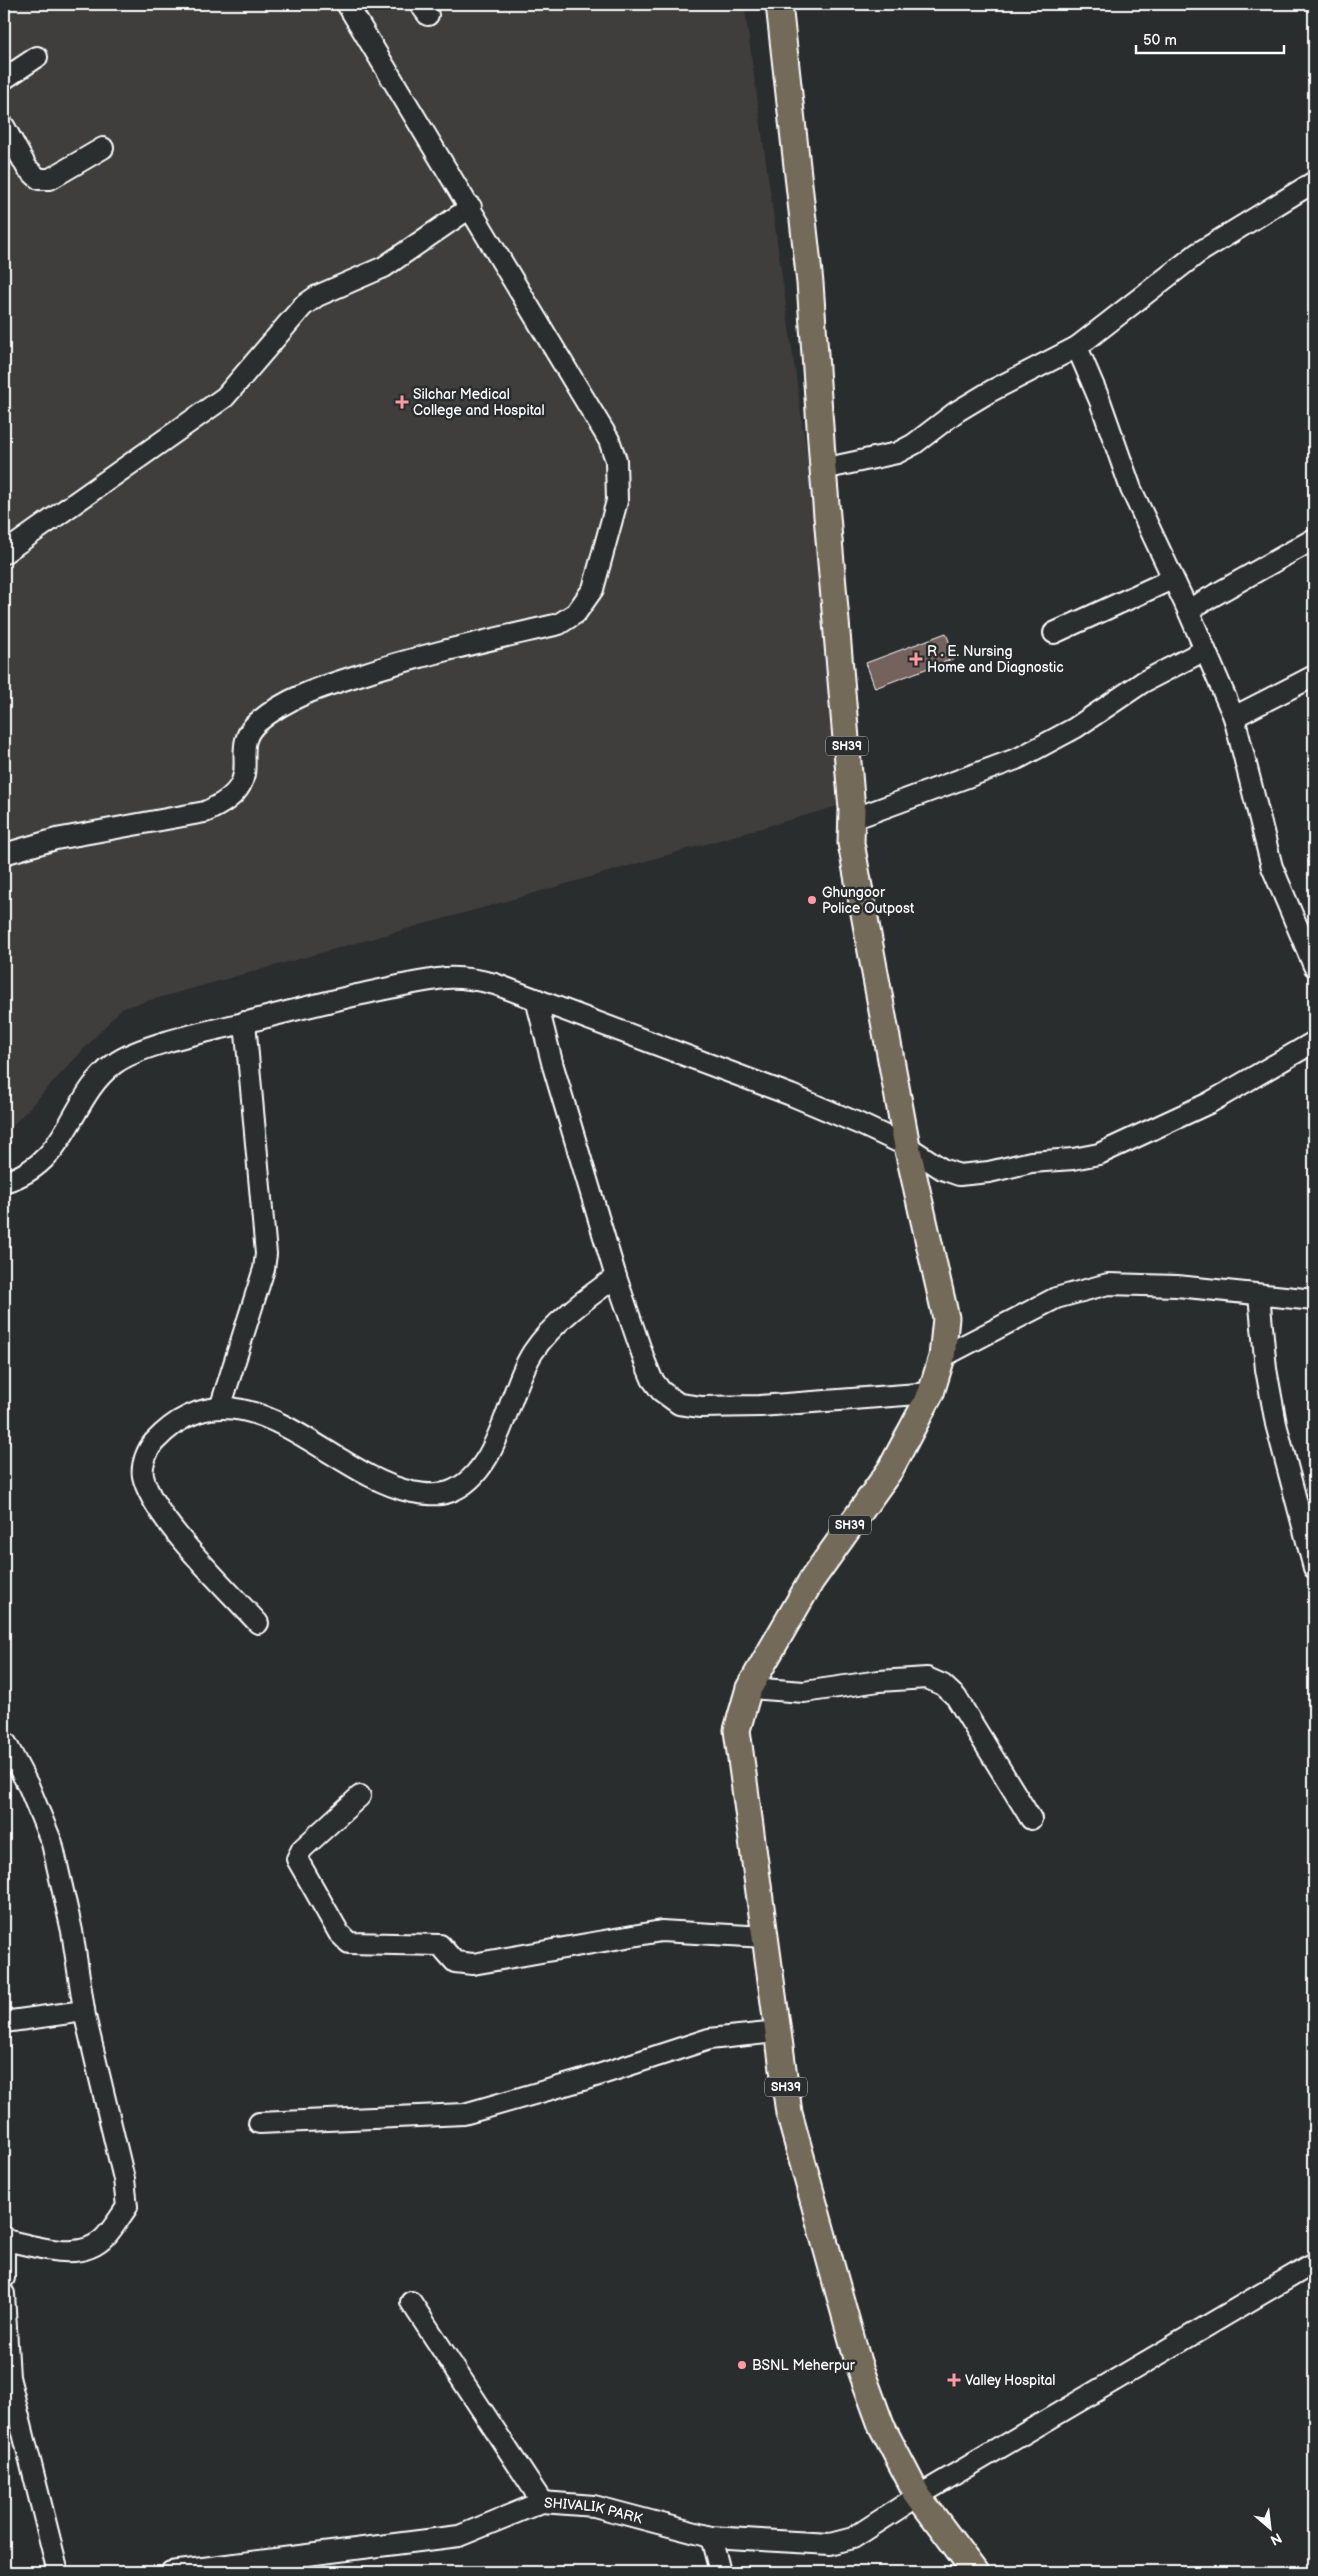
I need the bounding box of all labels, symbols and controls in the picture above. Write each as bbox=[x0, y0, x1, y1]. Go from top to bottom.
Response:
scale bar bbox=[1136, 22, 1283, 54]
text: 50 m bbox=[1143, 31, 1177, 50]
place label: Silchar Medical College and Hospital bbox=[413, 386, 545, 419]
marker: Silchar Medical College and Hospital bbox=[395, 395, 409, 409]
place label: R . E. Nursing Home and Diagnostic bbox=[927, 643, 1064, 676]
marker: R . E. Nursing Home and Diagnostic bbox=[909, 652, 923, 666]
road number: SH39 bbox=[826, 736, 868, 756]
place label: Ghungoor Police Outpost bbox=[822, 884, 915, 917]
marker: Ghungoor Police Outpost bbox=[806, 894, 818, 906]
road number: SH39 bbox=[829, 1516, 871, 1534]
road number: SH39 bbox=[765, 2078, 807, 2096]
place label: BSNL Meherpur bbox=[752, 2357, 856, 2374]
marker: BSNL Meherpur bbox=[736, 2359, 748, 2371]
place label: Valley Hospital bbox=[965, 2372, 1055, 2389]
marker: Valley Hospital bbox=[947, 2373, 961, 2387]
street label: SHIVALIK PARK bbox=[544, 2494, 645, 2527]
north arrow bbox=[1246, 2504, 1296, 2554]
text: N bbox=[1267, 2529, 1285, 2549]

